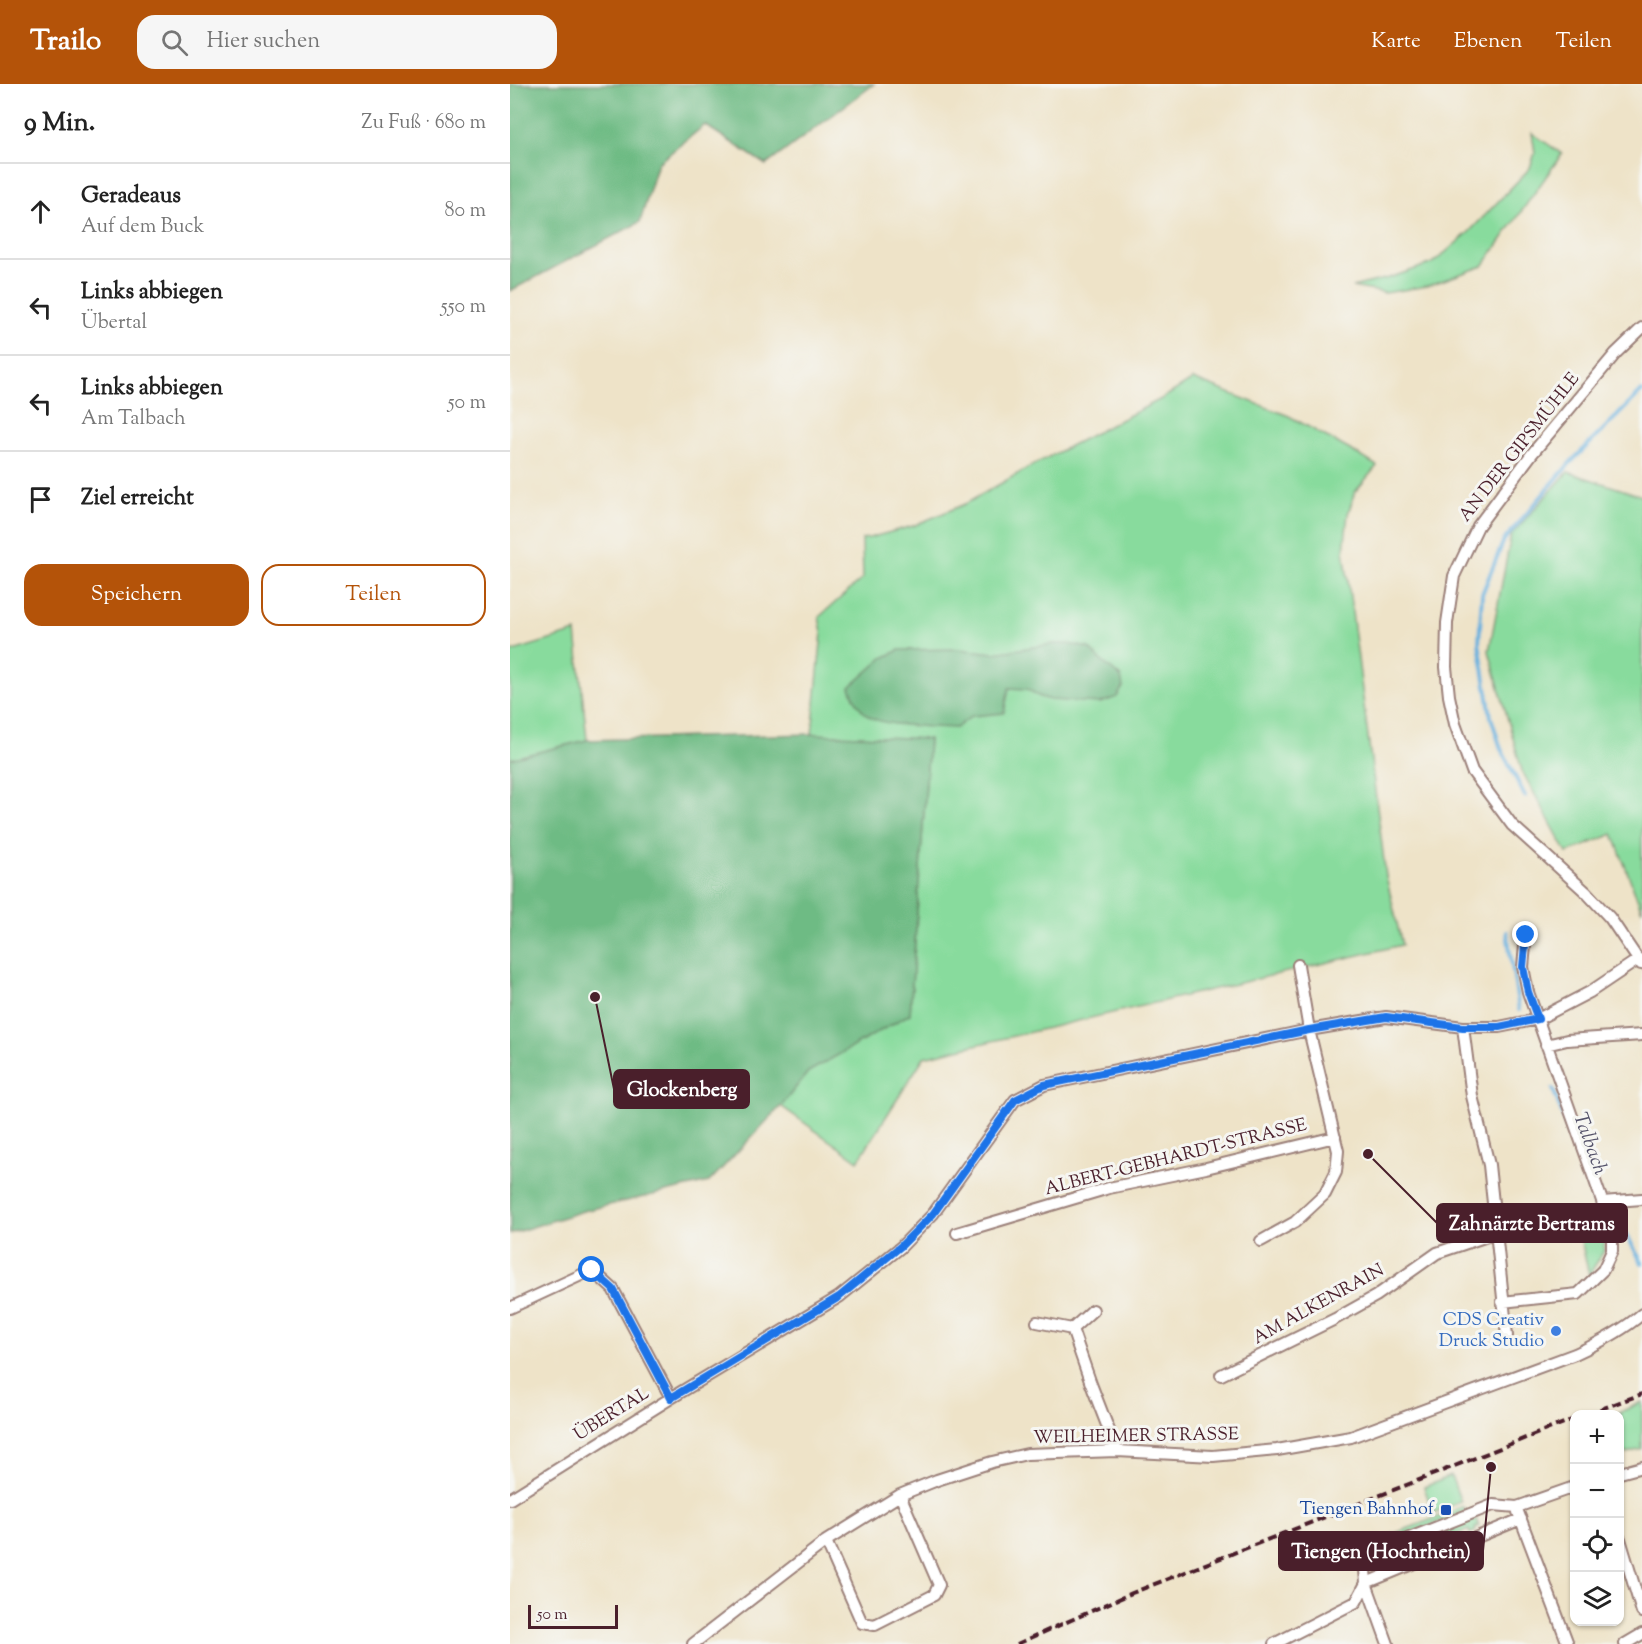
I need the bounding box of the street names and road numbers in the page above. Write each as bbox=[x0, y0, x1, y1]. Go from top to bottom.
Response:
street label: AN DER GIPSMÜHLE bbox=[1453, 368, 1587, 528]
street label: ALBERT-GEBHARDT-STRASSE bbox=[1042, 1113, 1310, 1203]
street label: AM ALKENRAIN bbox=[1249, 1258, 1389, 1352]
street label: ÜBERTAL bbox=[569, 1381, 655, 1448]
street label: WEILHEIMER STRASSE bbox=[1033, 1422, 1239, 1452]

